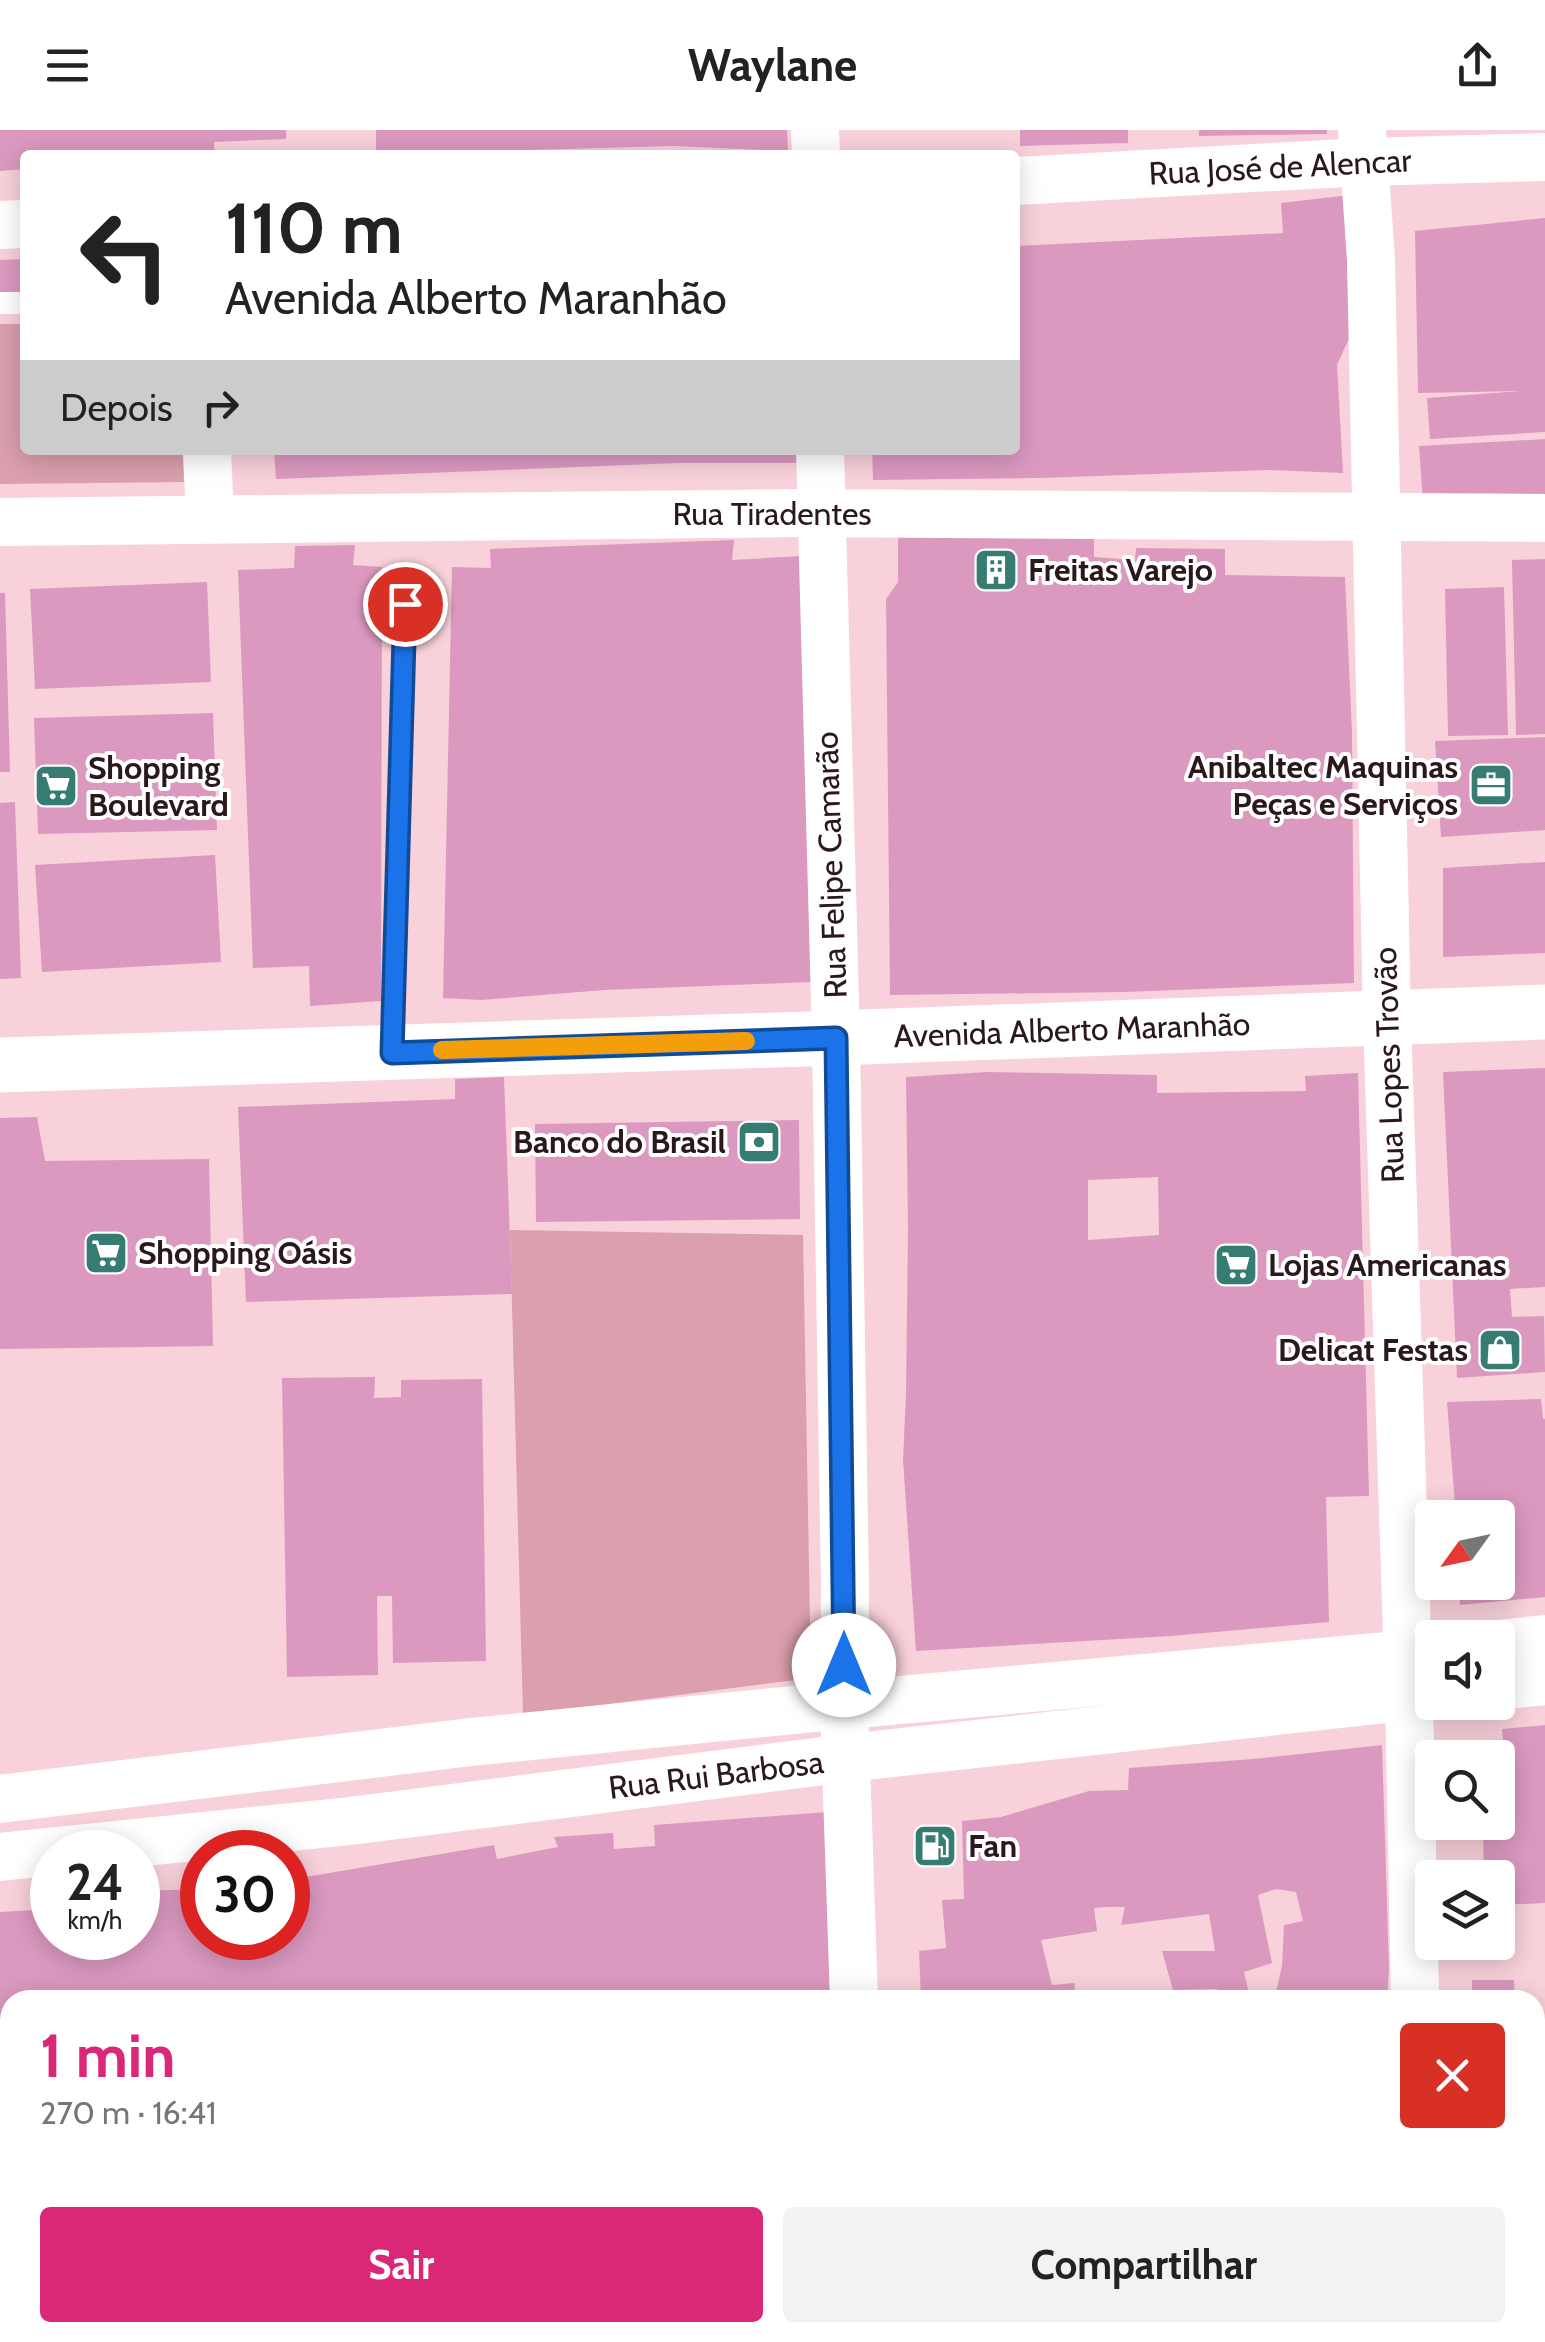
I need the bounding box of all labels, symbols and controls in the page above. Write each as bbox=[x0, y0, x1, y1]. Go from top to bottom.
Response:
icon: menu bbox=[40, 38, 95, 93]
text: Waylane bbox=[688, 38, 857, 92]
icon: share bbox=[1450, 38, 1505, 93]
street label: Rua José de Alencar bbox=[1148, 140, 1413, 193]
text: 110 m bbox=[225, 185, 403, 271]
icon: left bbox=[60, 190, 190, 320]
text: Avenida Alberto Maranhão bbox=[225, 271, 727, 325]
icon: right bbox=[193, 380, 248, 435]
text: Depois bbox=[60, 384, 173, 431]
street label: Rua Tiradentes bbox=[672, 494, 872, 533]
building icon: Freitas Varejo bbox=[973, 547, 1019, 593]
place label: Freitas Varejo bbox=[1028, 550, 1213, 589]
pin bbox=[363, 562, 448, 647]
icon: arrive bbox=[378, 577, 433, 632]
street label: Rua Felipe Camarão bbox=[806, 731, 855, 999]
place label: Anibaltec Maquinas Peças e Serviços bbox=[1188, 747, 1458, 823]
place label: Shopping Boulevard bbox=[88, 748, 229, 824]
office icon: Anibaltec Maquinas Peças e Serviços bbox=[1468, 762, 1514, 808]
supermarket icon: Shopping Boulevard bbox=[33, 763, 79, 809]
street label: Rua Lopes Trovão bbox=[1365, 946, 1412, 1184]
street label: Avenida Alberto Maranhão bbox=[893, 1004, 1251, 1055]
bank icon: Banco do Brasil bbox=[736, 1119, 782, 1165]
place label: Banco do Brasil bbox=[513, 1122, 726, 1161]
supermarket icon: Shopping Oásis bbox=[83, 1230, 129, 1276]
place label: Shopping Oásis bbox=[138, 1233, 352, 1272]
supermarket icon: Lojas Americanas bbox=[1213, 1242, 1259, 1288]
place label: Lojas Americanas bbox=[1268, 1245, 1507, 1284]
shop icon: Delicat Festas bbox=[1477, 1327, 1523, 1373]
place label: Delicat Festas bbox=[1278, 1330, 1468, 1369]
north arrow bbox=[1415, 1500, 1515, 1600]
map controls bbox=[1415, 1500, 1515, 1960]
position arrow bbox=[792, 1613, 896, 1717]
button: sound bbox=[1415, 1620, 1515, 1720]
button: search bbox=[1415, 1740, 1515, 1840]
street label: Rua Rui Barbosa bbox=[606, 1742, 826, 1807]
fuel station icon: Fan bbox=[912, 1823, 958, 1869]
place label: Fan bbox=[968, 1826, 1017, 1865]
speed limit sign: 30 bbox=[180, 1830, 310, 1960]
text: 24 bbox=[66, 1852, 124, 1913]
button: layers bbox=[1415, 1860, 1515, 1960]
text: km/h bbox=[68, 1905, 122, 1935]
text: 1 min bbox=[40, 2019, 175, 2092]
button: close bbox=[1400, 2023, 1505, 2128]
text: 270 m · 16:41 bbox=[40, 2093, 216, 2132]
button: Sair bbox=[40, 2207, 763, 2322]
button: Compartilhar bbox=[783, 2207, 1505, 2322]

